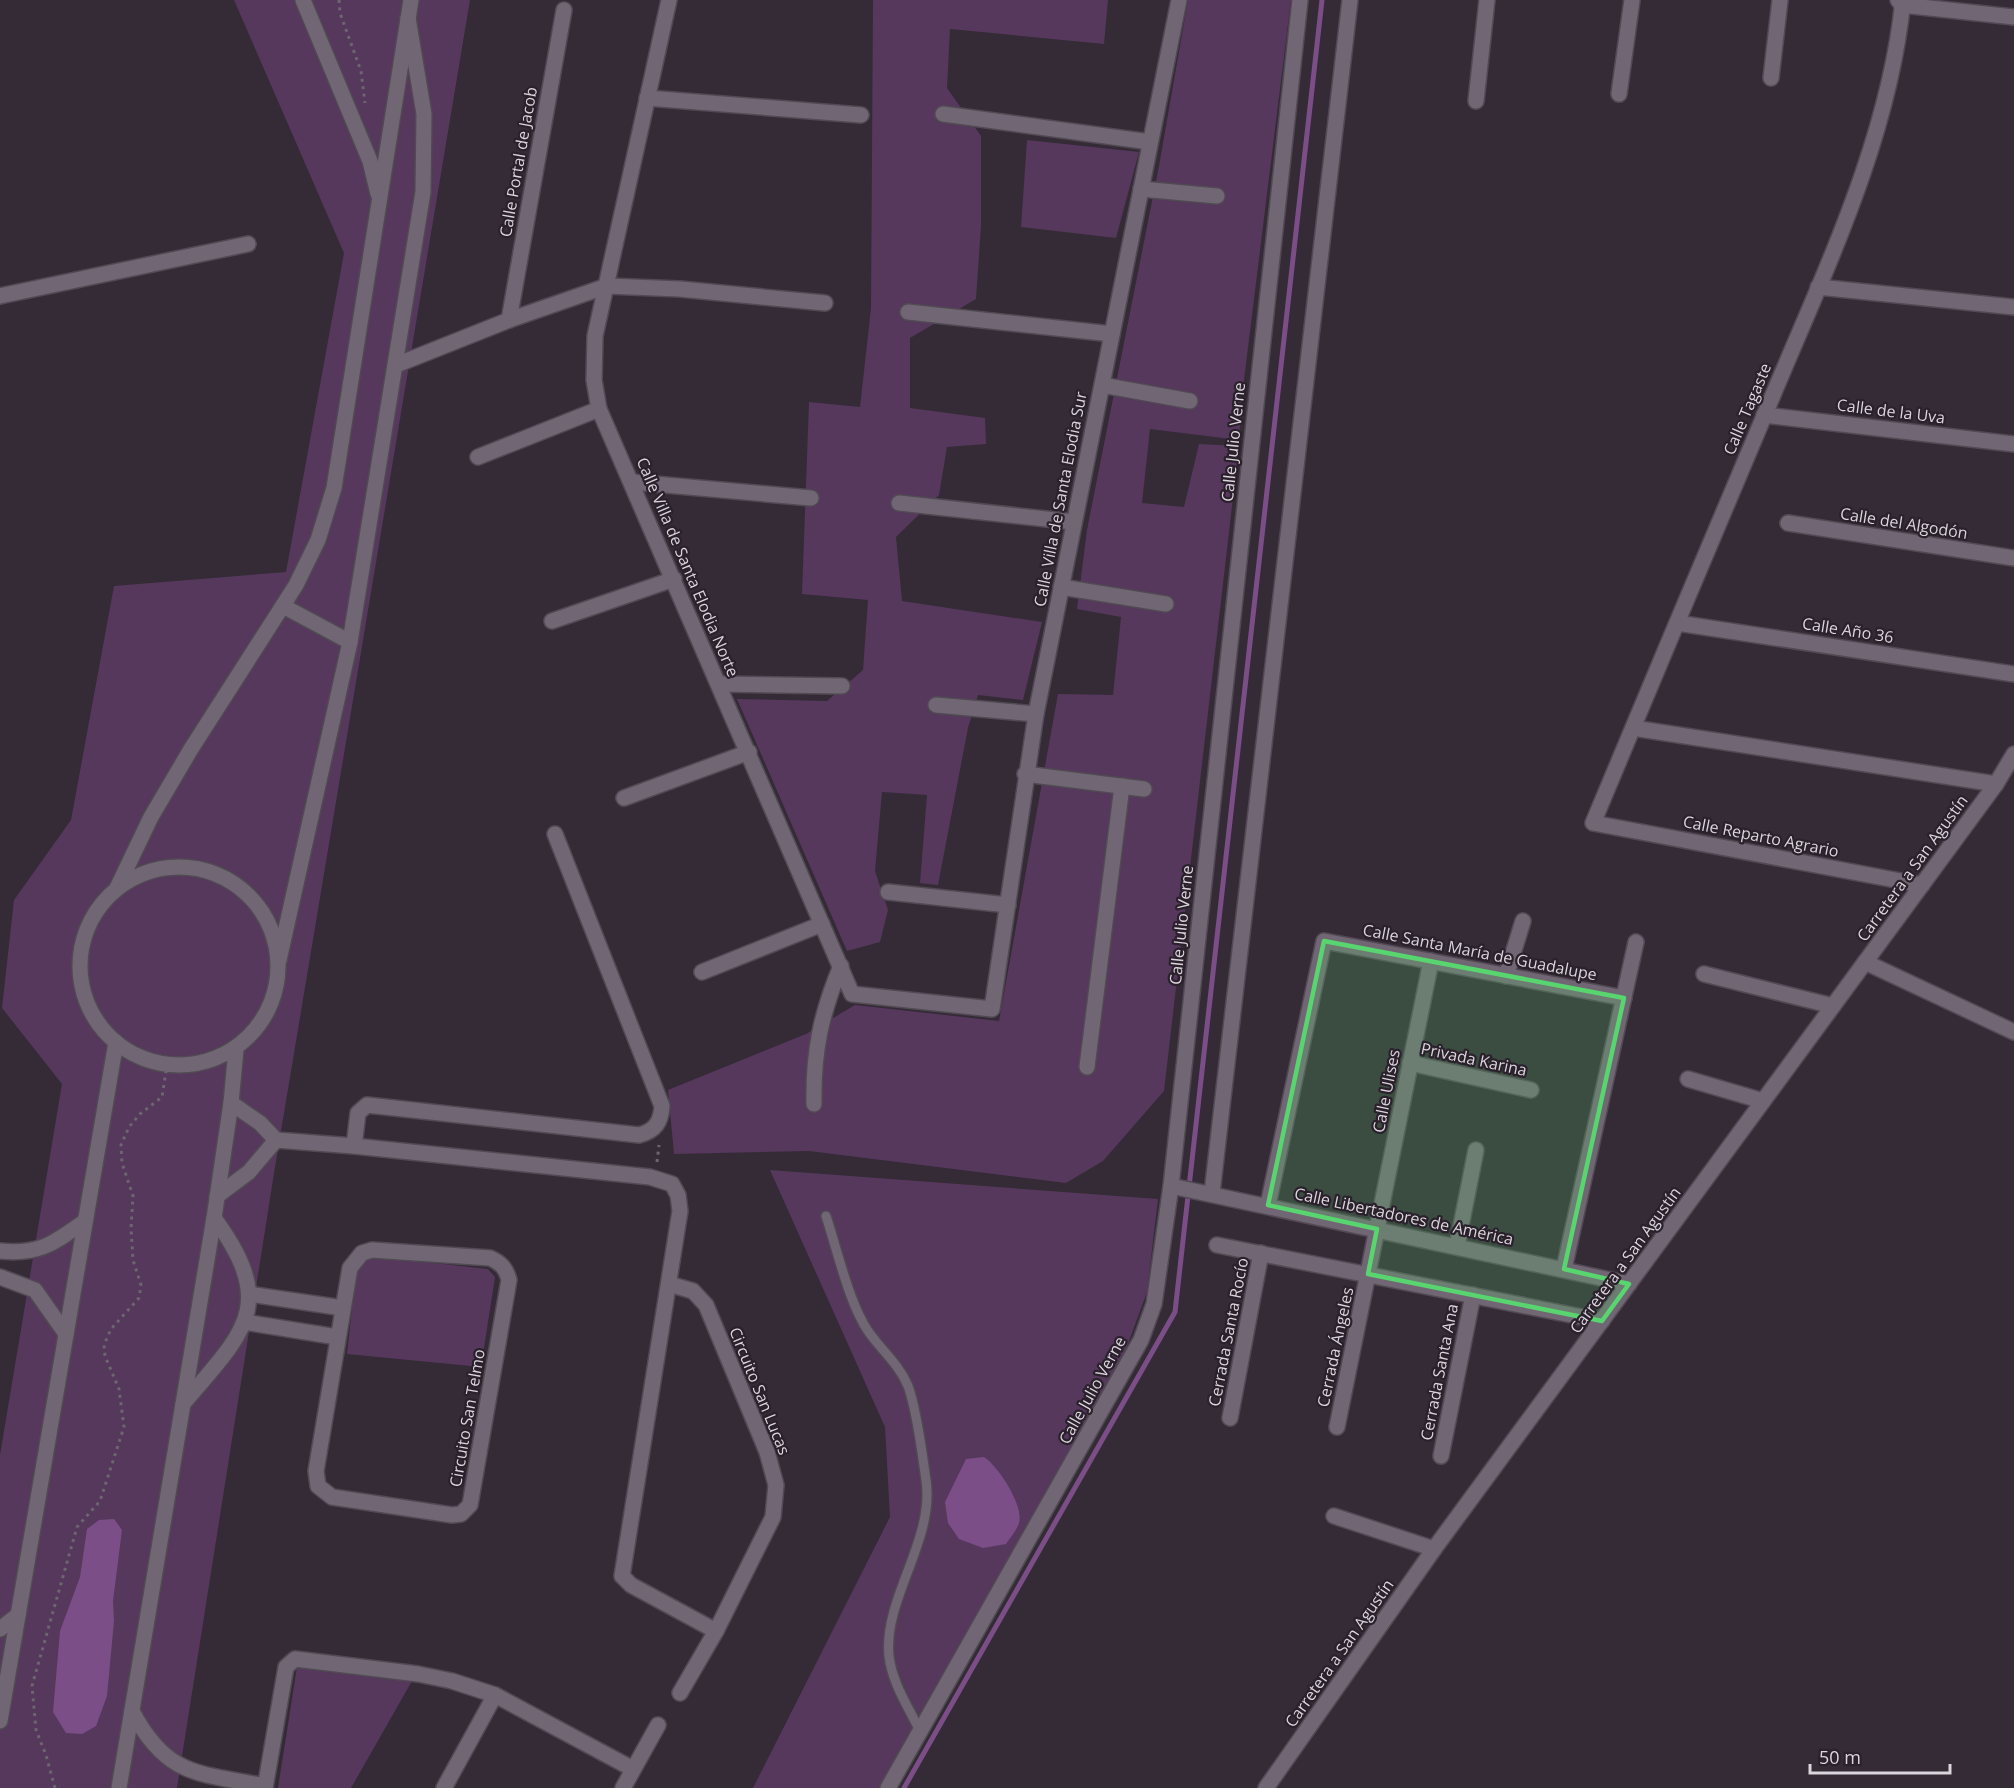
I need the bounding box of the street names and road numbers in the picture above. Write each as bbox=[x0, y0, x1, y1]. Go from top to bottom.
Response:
street label: Calle Portal de Jacob bbox=[494, 85, 542, 239]
street label: Calle Tagaste bbox=[1718, 360, 1776, 458]
street label: Calle Julio Verne bbox=[1216, 381, 1250, 503]
street label: Calle Villa de Santa Elodia Sur bbox=[1028, 389, 1092, 608]
street label: Calle de la Uva bbox=[1836, 393, 1946, 429]
street label: Calle Villa de Santa Elodia Norte bbox=[632, 454, 744, 680]
street label: Calle del Algodón bbox=[1839, 502, 1969, 544]
street label: Calle Año 36 bbox=[1801, 612, 1895, 648]
street label: Carretera a San Agustín bbox=[1851, 790, 1973, 946]
street label: Calle Reparto Agrario bbox=[1681, 810, 1841, 862]
street label: Calle Julio Verne bbox=[1164, 864, 1198, 986]
street label: Calle Santa María de Guadalupe bbox=[1361, 919, 1599, 985]
street label: Privada Karina bbox=[1419, 1037, 1529, 1081]
street label: Calle Ulises bbox=[1367, 1048, 1405, 1134]
street label: Calle Libertadores de América bbox=[1293, 1182, 1515, 1250]
street label: Carretera a San Agustín bbox=[1564, 1182, 1686, 1338]
street label: Cerrada Santa Rocío bbox=[1203, 1256, 1253, 1408]
street label: Cerrada Ángeles bbox=[1312, 1285, 1358, 1409]
street label: Cerrada Santa Ana bbox=[1415, 1302, 1463, 1442]
street label: Circuito San Lucas bbox=[724, 1324, 796, 1458]
street label: Calle Julio Verne bbox=[1053, 1332, 1131, 1448]
street label: Circuito San Telmo bbox=[444, 1347, 490, 1489]
street label: Carretera a San Agustín bbox=[1280, 1575, 1398, 1731]

